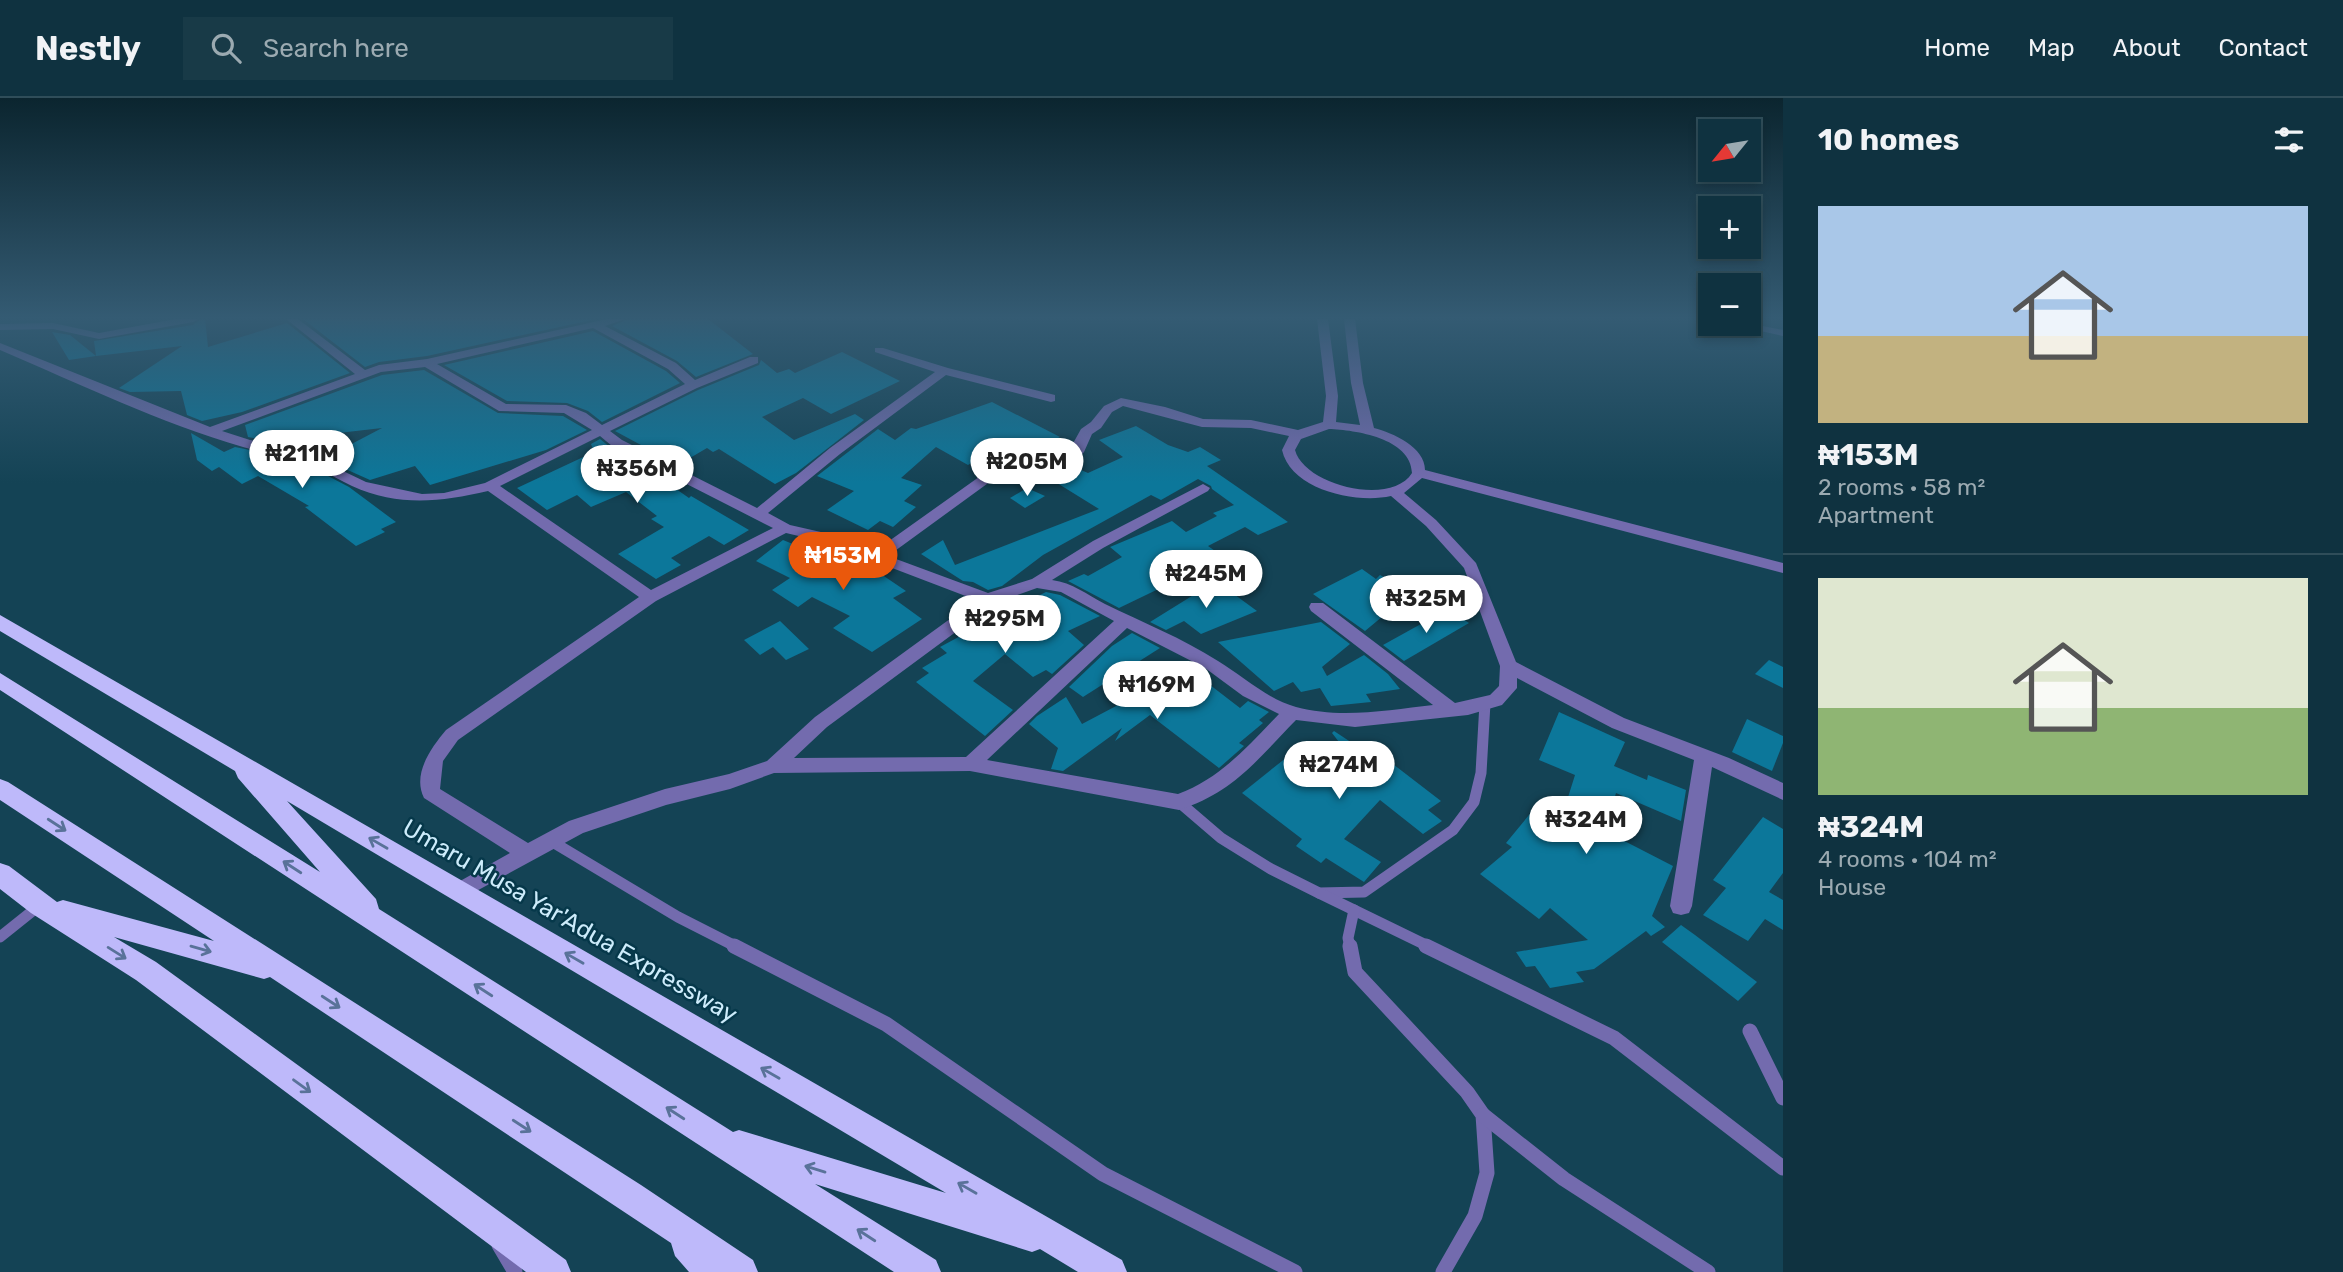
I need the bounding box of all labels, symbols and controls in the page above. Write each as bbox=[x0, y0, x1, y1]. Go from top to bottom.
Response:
search box bbox=[183, 17, 673, 80]
text: Nestly bbox=[35, 29, 141, 68]
icon: search bbox=[207, 29, 245, 67]
text: Search here bbox=[263, 33, 409, 64]
text: Home bbox=[1924, 34, 1990, 62]
text: Map bbox=[2028, 34, 2075, 62]
text: About bbox=[2113, 34, 2181, 62]
text: Contact bbox=[2219, 34, 2308, 62]
north arrow bbox=[1698, 119, 1760, 182]
map controls bbox=[1698, 119, 1761, 336]
icon: filters bbox=[2270, 121, 2308, 159]
text: 10 homes bbox=[1818, 122, 1959, 158]
button: + bbox=[1698, 196, 1761, 259]
icon: home bbox=[2000, 252, 2126, 378]
button: − bbox=[1698, 273, 1761, 336]
pin: ₦211M bbox=[253, 430, 351, 490]
text: ₦153M bbox=[1818, 437, 1919, 473]
pin: ₦205M bbox=[978, 438, 1076, 498]
text: ₦211M bbox=[265, 439, 339, 467]
pin: ₦356M bbox=[588, 446, 686, 505]
text: ₦205M bbox=[986, 447, 1068, 475]
text: ₦356M bbox=[597, 454, 677, 482]
text: 2 rooms · 58 m² bbox=[1818, 473, 1985, 501]
text: Apartment bbox=[1818, 501, 1934, 529]
pin: ₦153M bbox=[794, 532, 892, 592]
text: ₦153M bbox=[804, 541, 882, 569]
pin: ₦245M bbox=[1157, 550, 1255, 610]
text: ₦245M bbox=[1165, 559, 1247, 587]
pin: ₦325M bbox=[1377, 575, 1475, 635]
text: ₦325M bbox=[1386, 584, 1466, 612]
pin: ₦295M bbox=[956, 596, 1054, 655]
text: ₦295M bbox=[965, 604, 1045, 632]
icon: home bbox=[2000, 624, 2126, 750]
pin: ₦169M bbox=[1108, 662, 1206, 721]
text: ₦169M bbox=[1119, 670, 1195, 698]
pin: ₦274M bbox=[1290, 742, 1388, 801]
text: ₦274M bbox=[1300, 750, 1378, 778]
pin: ₦324M bbox=[1537, 796, 1635, 856]
text: ₦324M bbox=[1545, 805, 1627, 833]
text: ₦324M bbox=[1818, 809, 1924, 845]
street label: Umaru Musa Yar'Adua Expressway bbox=[398, 814, 742, 1028]
one-way arrow bbox=[47, 819, 67, 833]
one-way arrow bbox=[368, 835, 388, 849]
text: 4 rooms · 104 m² bbox=[1818, 845, 1997, 873]
one-way arrow bbox=[282, 860, 302, 874]
text: House bbox=[1818, 873, 1886, 901]
one-way arrow bbox=[189, 944, 211, 957]
one-way arrow bbox=[107, 947, 127, 961]
one-way arrow bbox=[564, 951, 585, 964]
one-way arrow bbox=[474, 982, 493, 997]
one-way arrow bbox=[320, 995, 340, 1009]
one-way arrow bbox=[761, 1066, 781, 1080]
one-way arrow bbox=[292, 1079, 311, 1093]
one-way arrow bbox=[665, 1105, 685, 1119]
one-way arrow bbox=[511, 1119, 531, 1133]
one-way arrow bbox=[805, 1162, 827, 1174]
one-way arrow bbox=[957, 1181, 977, 1195]
one-way arrow bbox=[857, 1228, 877, 1242]

